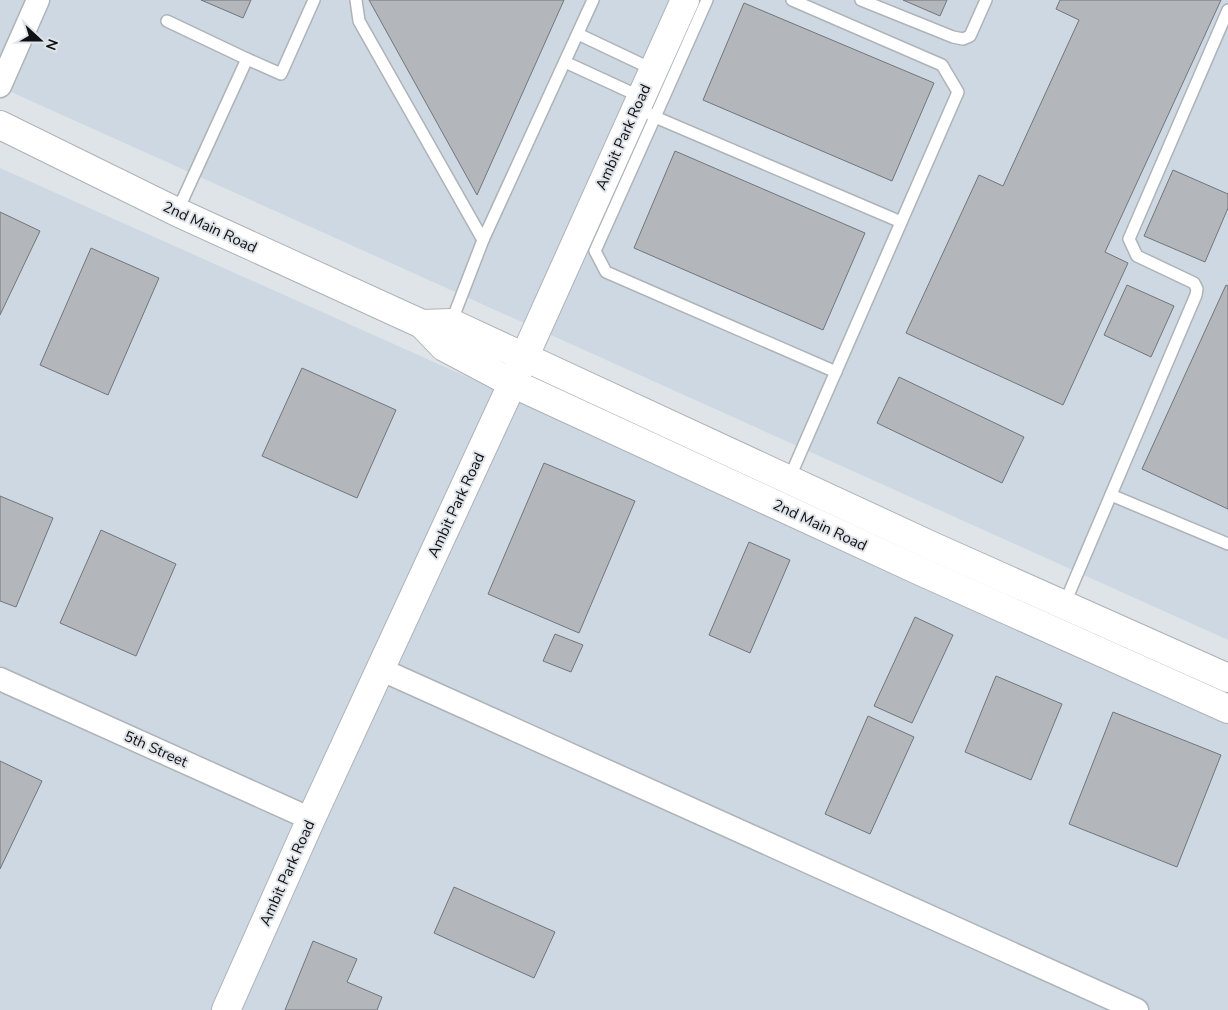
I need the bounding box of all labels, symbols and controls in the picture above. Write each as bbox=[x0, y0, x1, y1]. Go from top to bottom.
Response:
north arrow bbox=[15, 15, 65, 65]
text: N bbox=[41, 36, 62, 53]
street label: Ambit Park Road bbox=[591, 81, 655, 193]
street label: 2nd Main Road bbox=[160, 196, 260, 258]
street label: Ambit Park Road bbox=[423, 449, 489, 561]
street label: 2nd Main Road bbox=[770, 494, 870, 556]
street label: 5th Street bbox=[121, 726, 192, 772]
street label: Ambit Park Road bbox=[255, 817, 319, 929]

